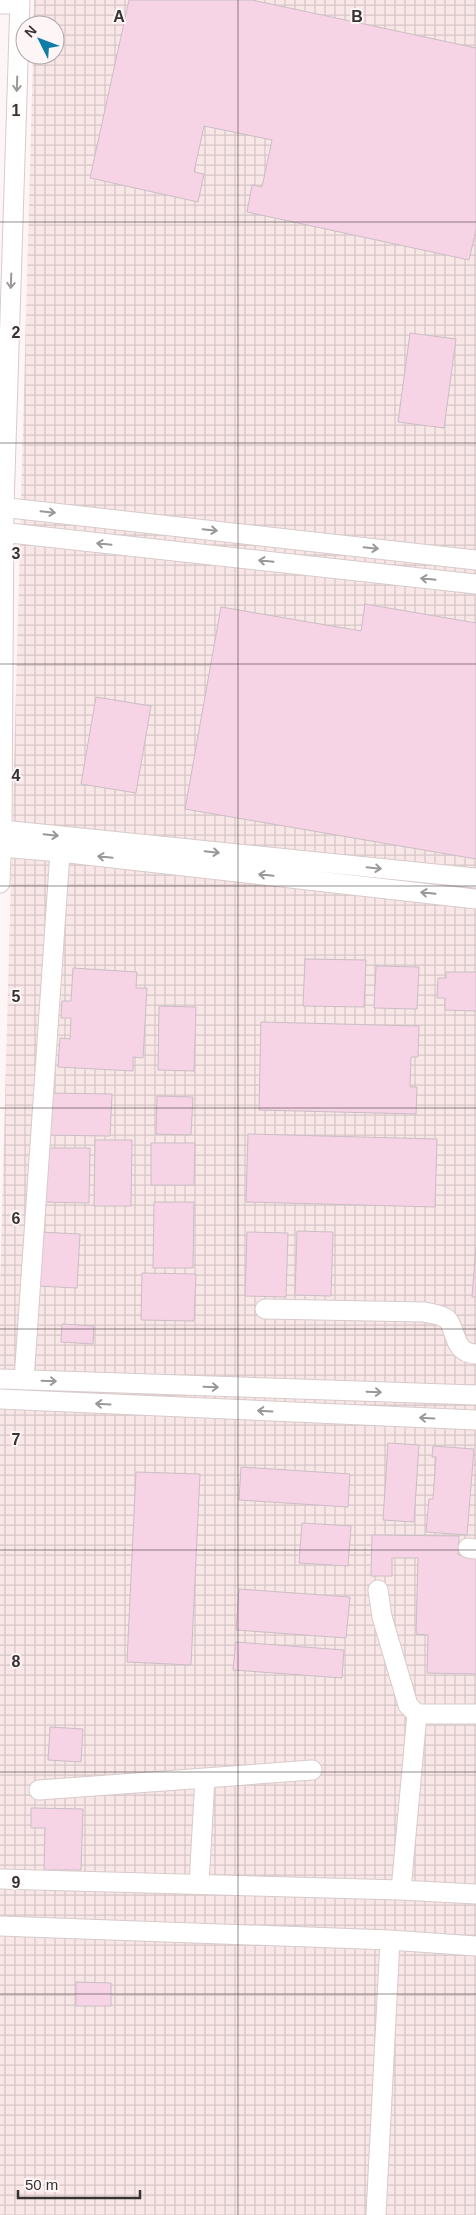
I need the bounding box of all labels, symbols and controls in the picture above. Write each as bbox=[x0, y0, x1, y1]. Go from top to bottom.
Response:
text: A bbox=[113, 8, 125, 25]
text: B bbox=[351, 8, 363, 25]
north arrow bbox=[15, 15, 65, 65]
text: N bbox=[21, 22, 40, 40]
one-way arrow bbox=[12, 75, 22, 91]
text: 1 bbox=[12, 102, 21, 119]
one-way arrow bbox=[6, 273, 15, 289]
text: 2 bbox=[12, 324, 21, 341]
one-way arrow bbox=[40, 507, 56, 517]
one-way arrow bbox=[202, 525, 218, 535]
one-way arrow bbox=[97, 539, 113, 549]
one-way arrow bbox=[363, 543, 379, 553]
text: 3 bbox=[12, 545, 21, 562]
one-way arrow bbox=[258, 556, 274, 566]
one-way arrow bbox=[420, 574, 436, 584]
text: 4 bbox=[12, 767, 21, 784]
one-way arrow bbox=[43, 830, 59, 840]
one-way arrow bbox=[204, 847, 220, 857]
one-way arrow bbox=[97, 852, 113, 862]
one-way arrow bbox=[366, 863, 382, 873]
one-way arrow bbox=[258, 870, 274, 880]
one-way arrow bbox=[420, 888, 436, 898]
text: 5 bbox=[12, 988, 21, 1005]
text: 6 bbox=[12, 1210, 21, 1227]
one-way arrow bbox=[40, 1377, 56, 1386]
one-way arrow bbox=[203, 1382, 219, 1391]
one-way arrow bbox=[365, 1387, 381, 1397]
one-way arrow bbox=[95, 1399, 111, 1408]
one-way arrow bbox=[257, 1406, 273, 1415]
one-way arrow bbox=[420, 1413, 436, 1423]
text: 7 bbox=[12, 1431, 21, 1448]
text: 8 bbox=[12, 1653, 21, 1670]
text: 9 bbox=[12, 1874, 21, 1891]
scale bar bbox=[18, 2168, 140, 2200]
text: 50 m bbox=[25, 2176, 58, 2193]

